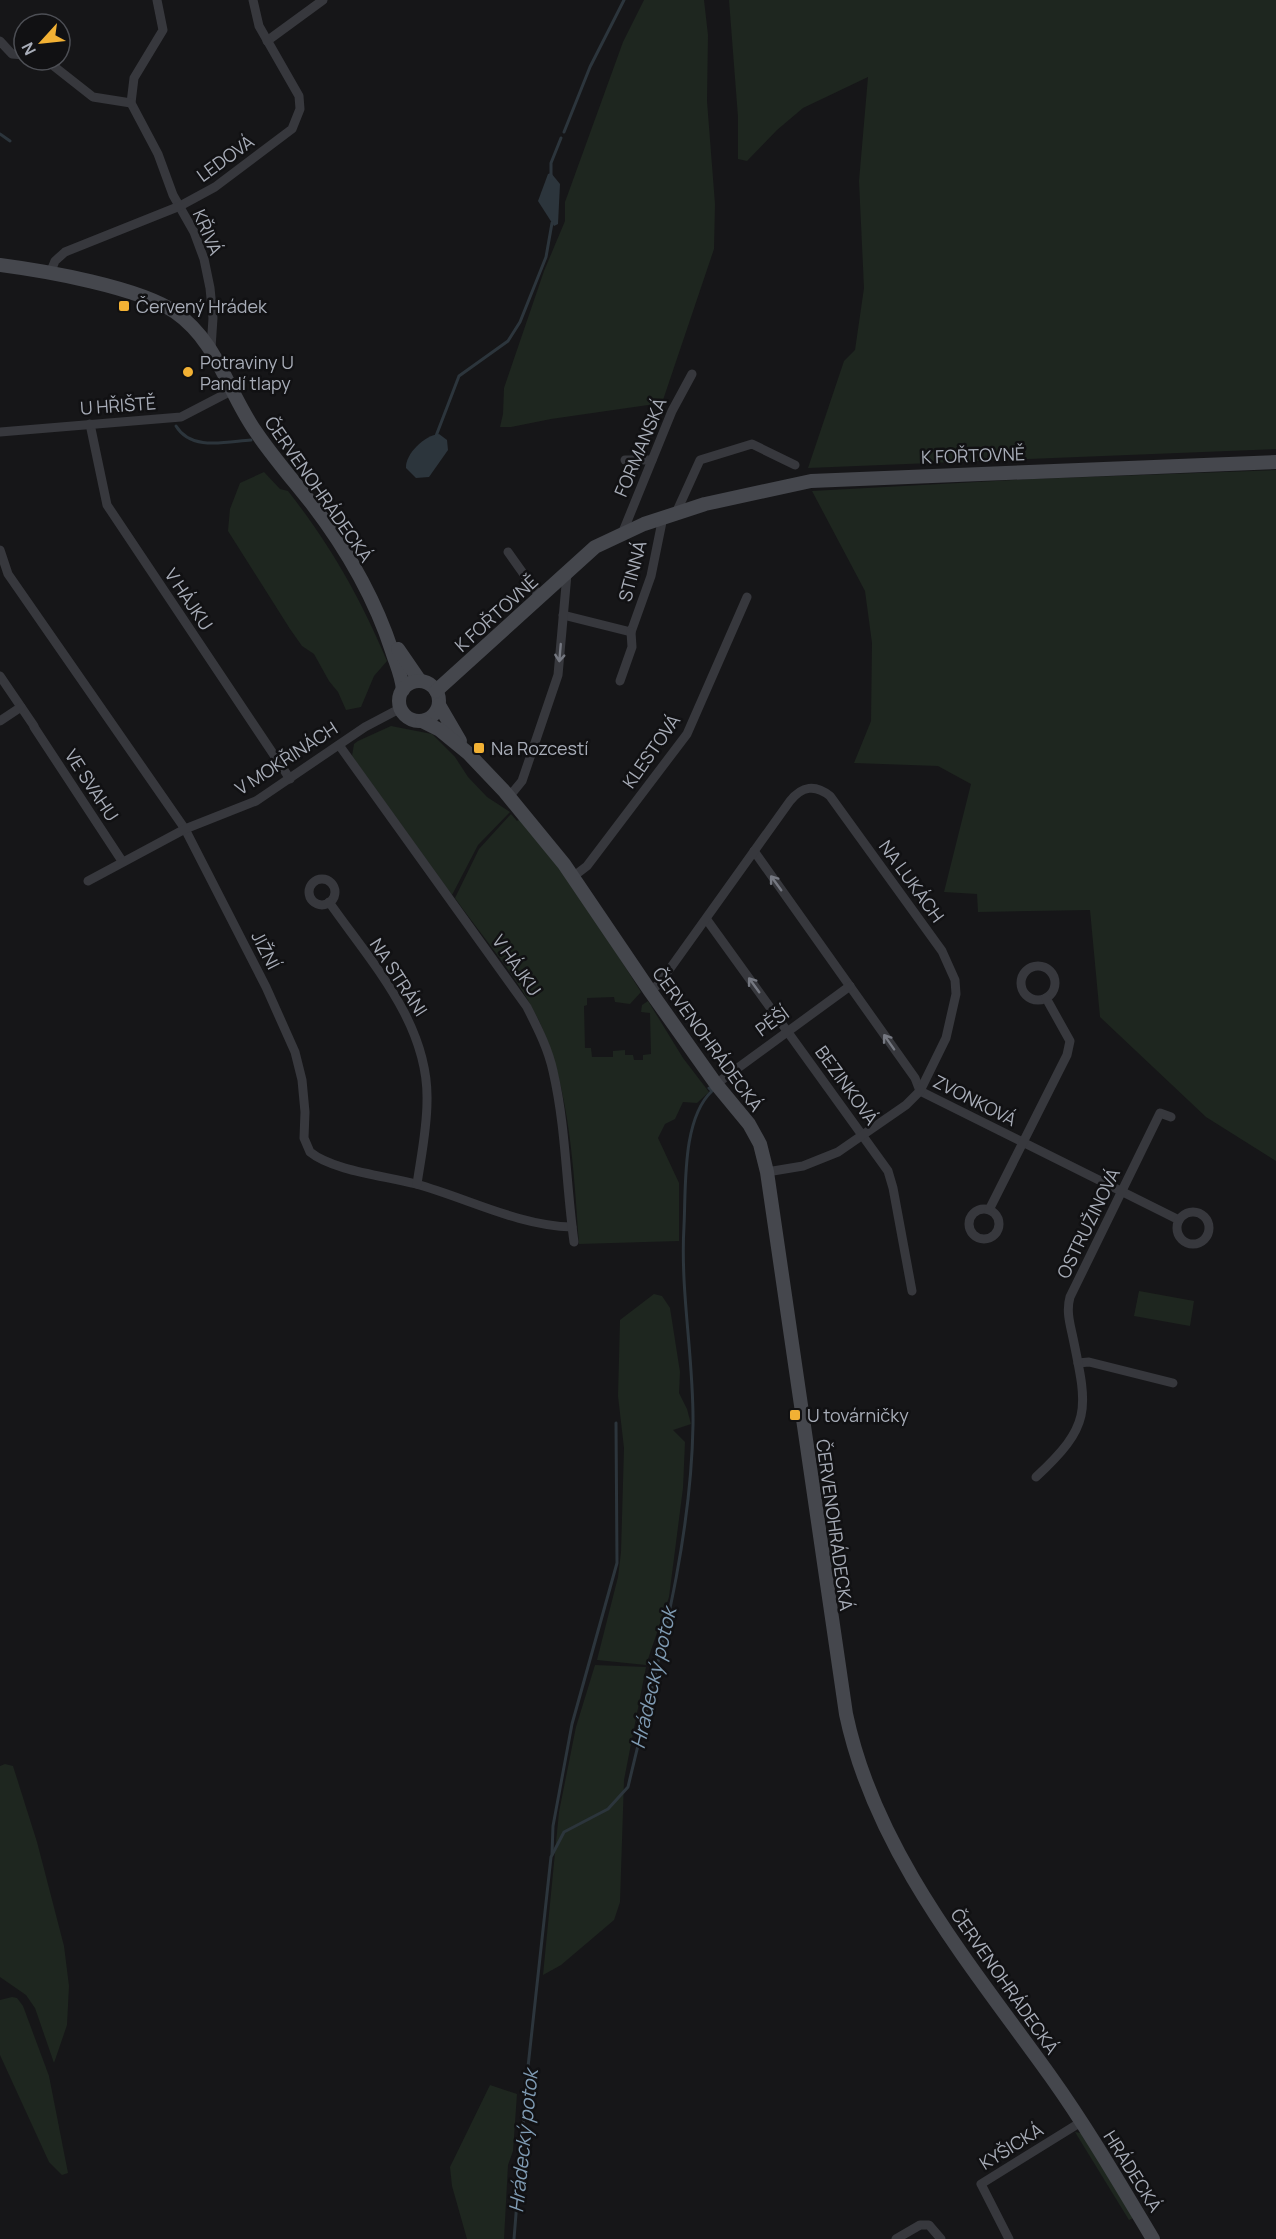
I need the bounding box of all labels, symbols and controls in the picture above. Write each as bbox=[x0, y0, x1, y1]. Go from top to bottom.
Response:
north arrow bbox=[12, 12, 72, 72]
text: N bbox=[16, 39, 41, 59]
street label: LEDOVÁ bbox=[192, 129, 259, 187]
street label: KŘIVÁ bbox=[188, 206, 229, 259]
place label: Červený Hrádek bbox=[136, 294, 268, 318]
marker: Červený Hrádek bbox=[117, 299, 131, 313]
place label: Potraviny U Pandí tlapy bbox=[200, 350, 294, 395]
marker: Potraviny U Pandí tlapy bbox=[181, 365, 195, 379]
street label: U HŘIŠTĚ bbox=[79, 390, 157, 420]
street label: FORMANSKÁ bbox=[608, 393, 672, 500]
street label: ČERVENOHRÁDECKÁ bbox=[260, 411, 379, 567]
street label: K FOŘTOVNĚ bbox=[921, 441, 1025, 469]
street label: STINNÁ bbox=[612, 537, 652, 604]
street label: V HÁJKU bbox=[160, 563, 218, 635]
street label: K FOŘTOVNĚ bbox=[449, 569, 543, 657]
one-way arrow bbox=[554, 642, 565, 662]
street label: KLESTOVÁ bbox=[617, 709, 686, 793]
street label: V MOKŘINÁCH bbox=[230, 716, 342, 800]
place label: Na Rozcestí bbox=[491, 736, 588, 760]
marker: Na Rozcestí bbox=[472, 741, 486, 755]
street label: VE SVAHU bbox=[60, 744, 124, 826]
street label: NA LUKÁCH bbox=[874, 835, 950, 927]
one-way arrow bbox=[770, 876, 782, 892]
street label: JIŽNÍ bbox=[246, 927, 286, 973]
street label: V HÁJKU bbox=[487, 930, 547, 1000]
street label: NA STRÁNI bbox=[365, 933, 433, 1021]
street label: ČERVENOHRÁDECKÁ bbox=[647, 962, 769, 1116]
one-way arrow bbox=[748, 977, 760, 993]
street label: PĚŠÍ bbox=[750, 1001, 794, 1041]
one-way arrow bbox=[883, 1034, 895, 1051]
street label: BEZINKOVÁ bbox=[810, 1041, 884, 1130]
street label: ZVONKOVÁ bbox=[929, 1069, 1021, 1131]
street label: OSTRUŽINOVÁ bbox=[1051, 1163, 1125, 1282]
place label: U továrničky bbox=[807, 1403, 909, 1427]
marker: U továrničky bbox=[788, 1408, 802, 1422]
street label: ČERVENOHRÁDECKÁ bbox=[811, 1438, 859, 1613]
water label: Hrádecký potok bbox=[624, 1602, 683, 1751]
street label: ČERVENOHRÁDECKÁ bbox=[946, 1903, 1065, 2059]
water label: Hrádecký potok bbox=[502, 2065, 544, 2214]
street label: KYŠICKÁ bbox=[975, 2117, 1048, 2175]
street label: HRÁDECKÁ bbox=[1098, 2126, 1168, 2217]

